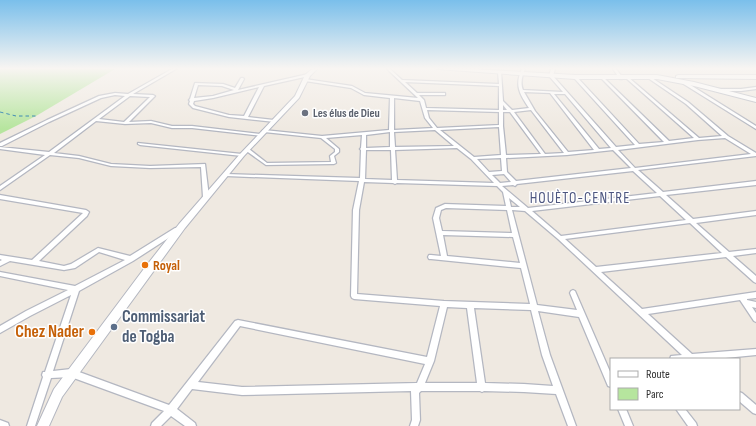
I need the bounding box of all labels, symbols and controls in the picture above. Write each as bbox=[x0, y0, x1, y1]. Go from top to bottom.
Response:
place label: Les élus de Dieu bbox=[313, 106, 380, 121]
marker: Les élus de Dieu bbox=[300, 108, 310, 118]
district label: HOUÈTO-CENTRE bbox=[530, 189, 630, 208]
place label: Royal bbox=[153, 257, 180, 274]
marker: Royal bbox=[140, 260, 150, 270]
place label: Commissariat de Togba bbox=[122, 307, 206, 347]
place label: Chez Nader bbox=[15, 322, 84, 342]
marker: Commissariat de Togba bbox=[109, 322, 119, 332]
marker: Chez Nader bbox=[87, 327, 97, 337]
legend bbox=[610, 358, 740, 410]
text: Route bbox=[646, 367, 670, 382]
text: Parc bbox=[646, 387, 664, 402]

